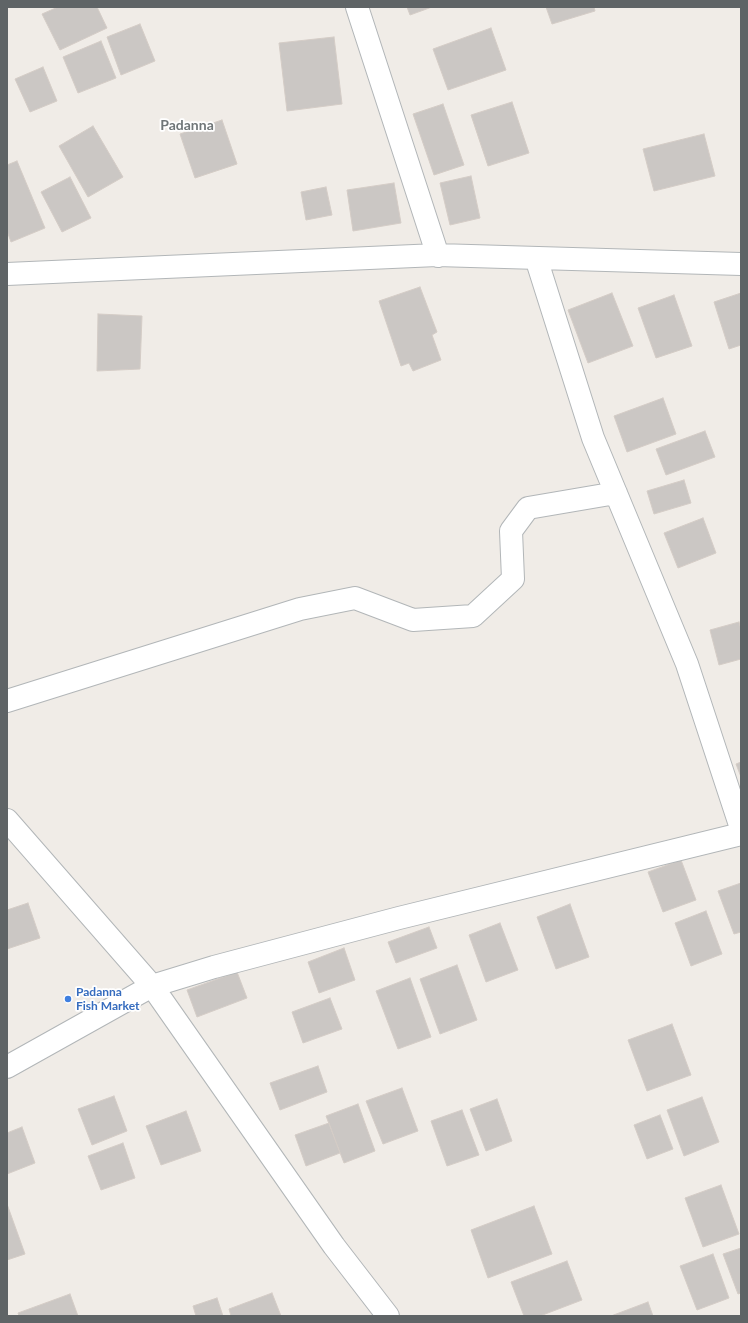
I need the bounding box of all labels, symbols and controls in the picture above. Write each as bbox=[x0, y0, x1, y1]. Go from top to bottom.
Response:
district label: Padanna bbox=[160, 117, 214, 133]
place label: Padanna Fish Market bbox=[76, 985, 139, 1013]
marker: Padanna Fish Market bbox=[63, 994, 73, 1004]

